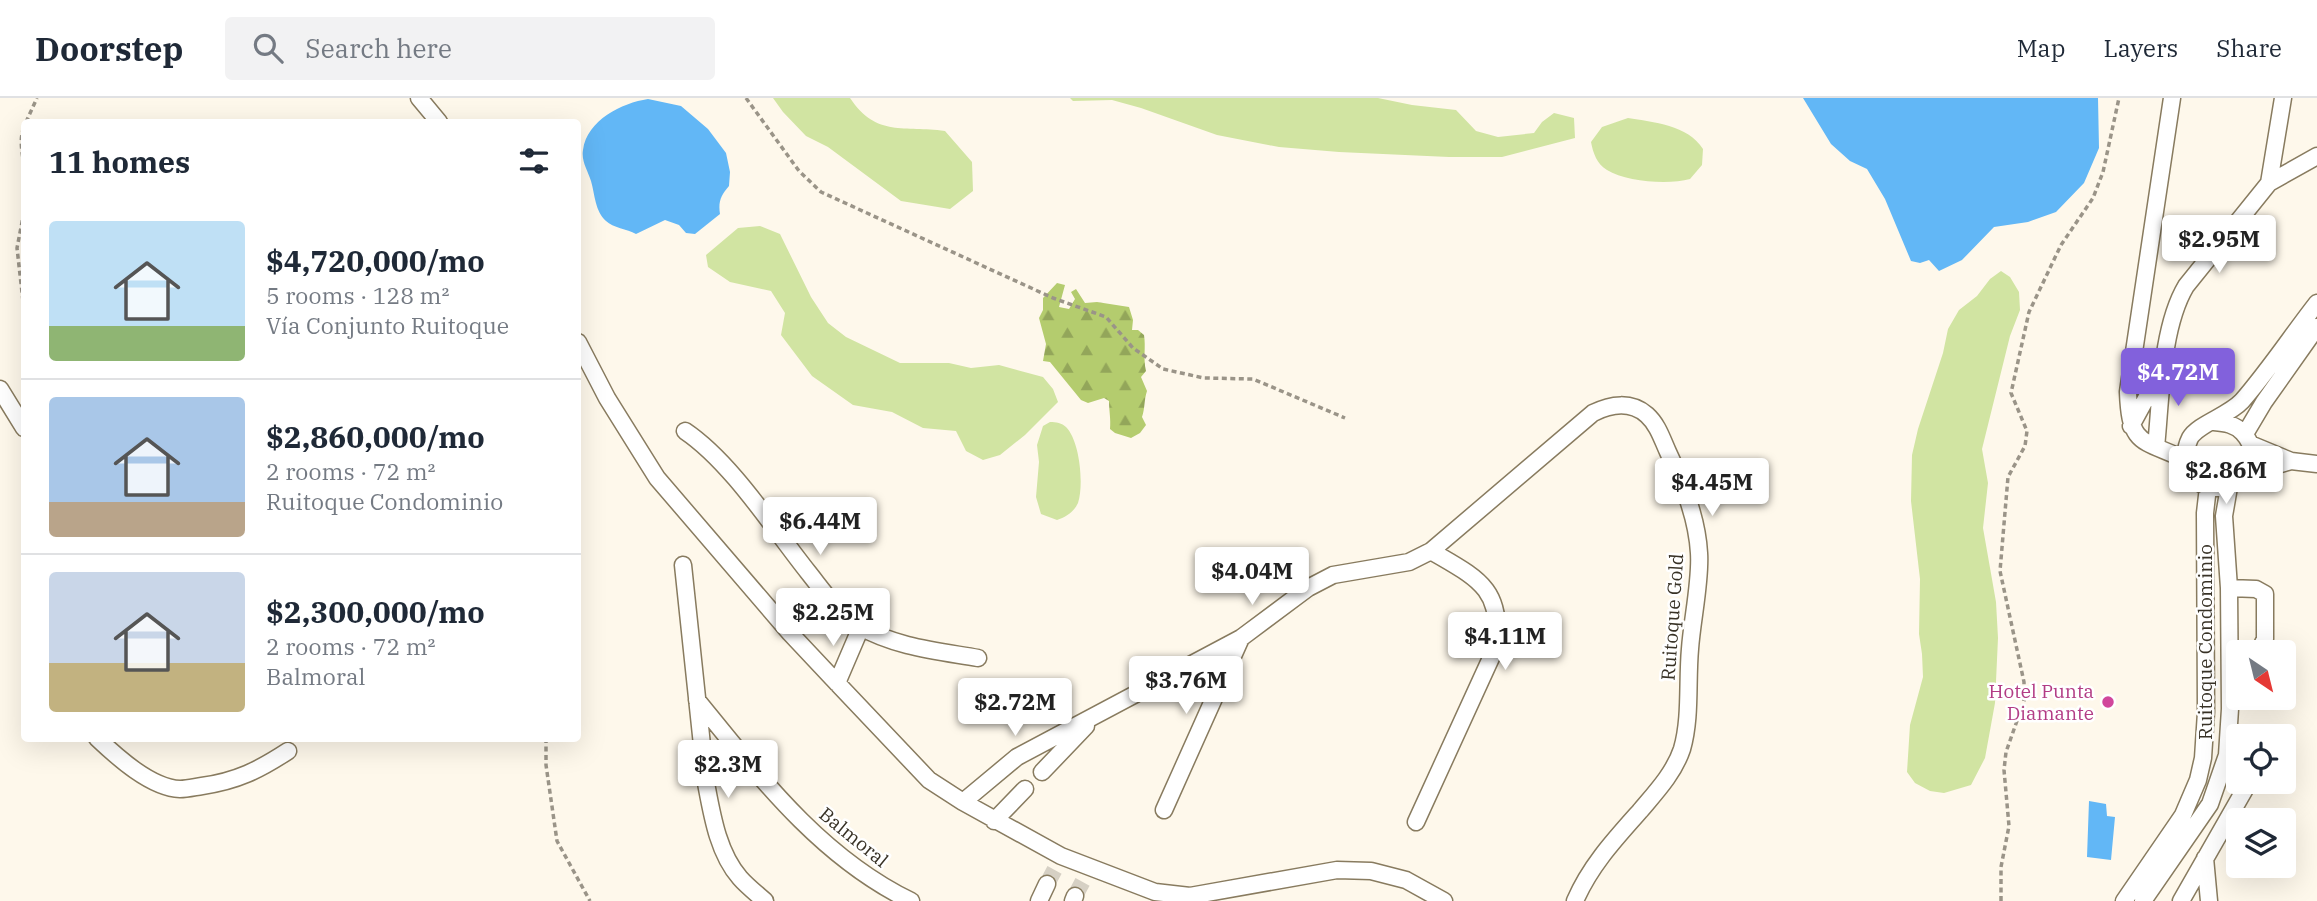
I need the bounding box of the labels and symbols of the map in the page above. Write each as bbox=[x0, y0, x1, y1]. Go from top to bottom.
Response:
pin: $2.95M bbox=[2162, 216, 2276, 275]
pin: $4.72M bbox=[2121, 348, 2235, 408]
pin: $2.86M bbox=[2169, 446, 2283, 506]
pin: $4.45M bbox=[1655, 458, 1769, 518]
pin: $6.44M bbox=[763, 498, 877, 557]
street label: Ruitoque Condominio bbox=[2193, 544, 2217, 740]
pin: $4.04M bbox=[1195, 547, 1309, 607]
street label: Ruitoque Gold bbox=[1656, 553, 1688, 681]
pin: $2.25M bbox=[776, 588, 890, 648]
pin: $4.11M bbox=[1448, 612, 1562, 672]
north arrow bbox=[2226, 640, 2296, 710]
pin: $3.76M bbox=[1129, 656, 1243, 716]
pin: $2.72M bbox=[958, 678, 1072, 738]
place label: Hotel Punta Diamante bbox=[1988, 679, 2094, 725]
marker: Hotel Punta Diamante bbox=[2100, 694, 2116, 710]
pin: $2.3M bbox=[679, 740, 777, 800]
street label: Balmoral bbox=[815, 802, 894, 872]

